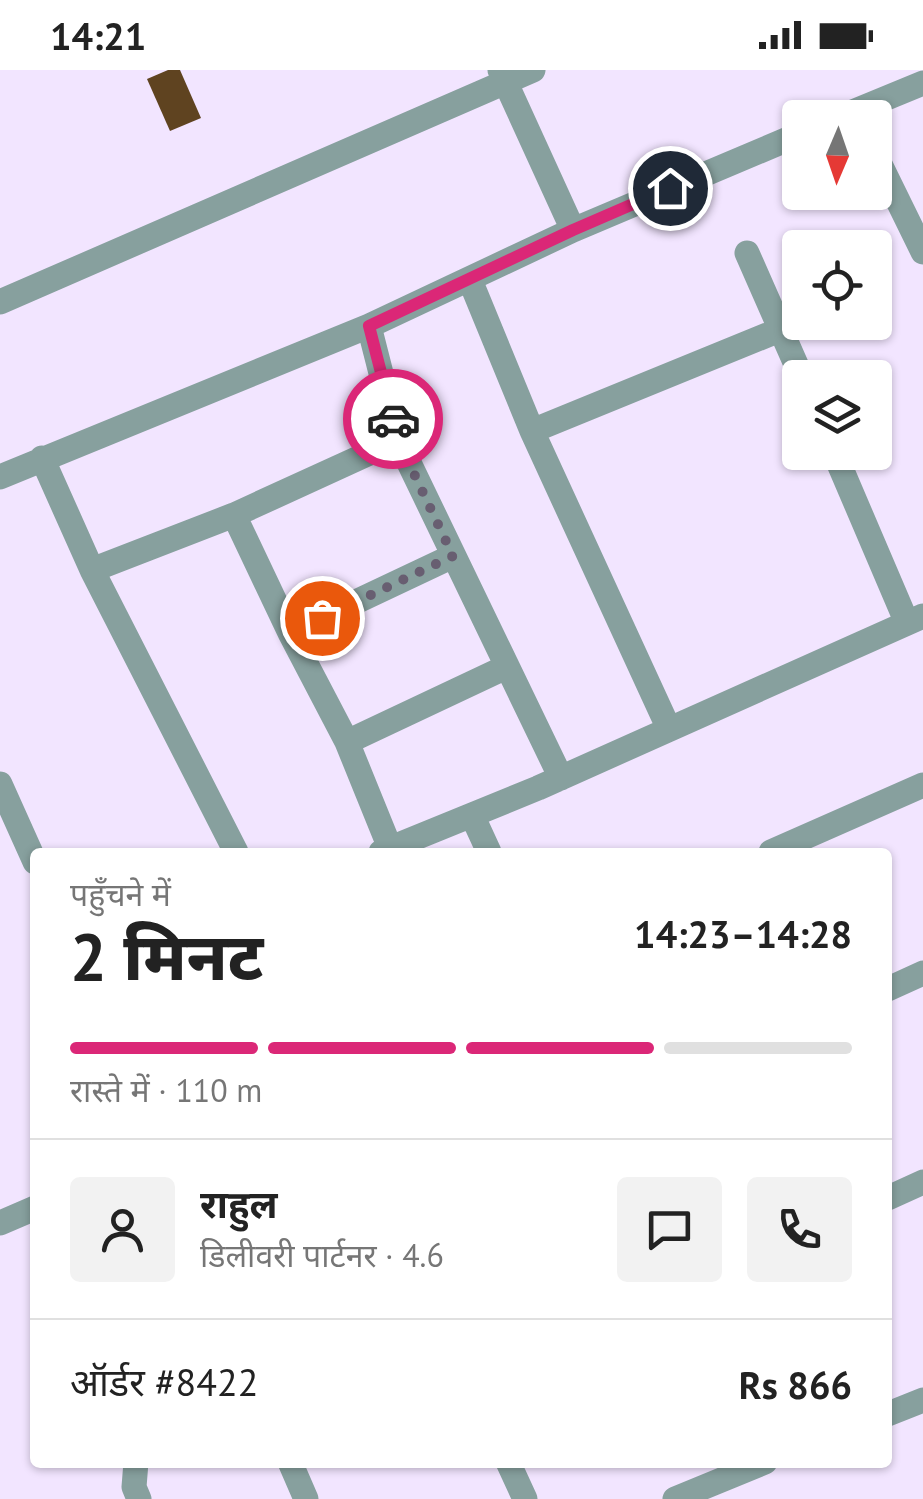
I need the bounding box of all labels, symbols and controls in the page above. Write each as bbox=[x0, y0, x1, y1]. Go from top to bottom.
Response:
text: 14:21 bbox=[50, 11, 146, 60]
north arrow bbox=[782, 100, 892, 210]
map controls bbox=[782, 100, 892, 470]
pin bbox=[628, 146, 713, 231]
icon: home bbox=[643, 161, 698, 216]
button: locate bbox=[782, 230, 892, 340]
button: layers bbox=[782, 360, 892, 470]
courier bbox=[343, 369, 443, 469]
icon: car bbox=[366, 392, 421, 447]
pin bbox=[280, 576, 365, 661]
icon: bag bbox=[295, 591, 350, 646]
text: पहुँचने में bbox=[70, 873, 171, 915]
text: 14:23–14:28 bbox=[634, 909, 852, 958]
text: 2 मिनट bbox=[70, 914, 263, 998]
text: रास्ते में · 110 m bbox=[70, 1069, 262, 1111]
button: person bbox=[70, 1177, 175, 1282]
button: chat bbox=[617, 1177, 722, 1282]
button: phone bbox=[747, 1177, 852, 1282]
text: राहुल bbox=[200, 1179, 277, 1228]
text: डिलीवरी पार्टनर · 4.6 bbox=[200, 1234, 444, 1276]
text: ऑर्डर #8422 bbox=[70, 1357, 258, 1406]
text: Rs 866 bbox=[739, 1360, 852, 1409]

